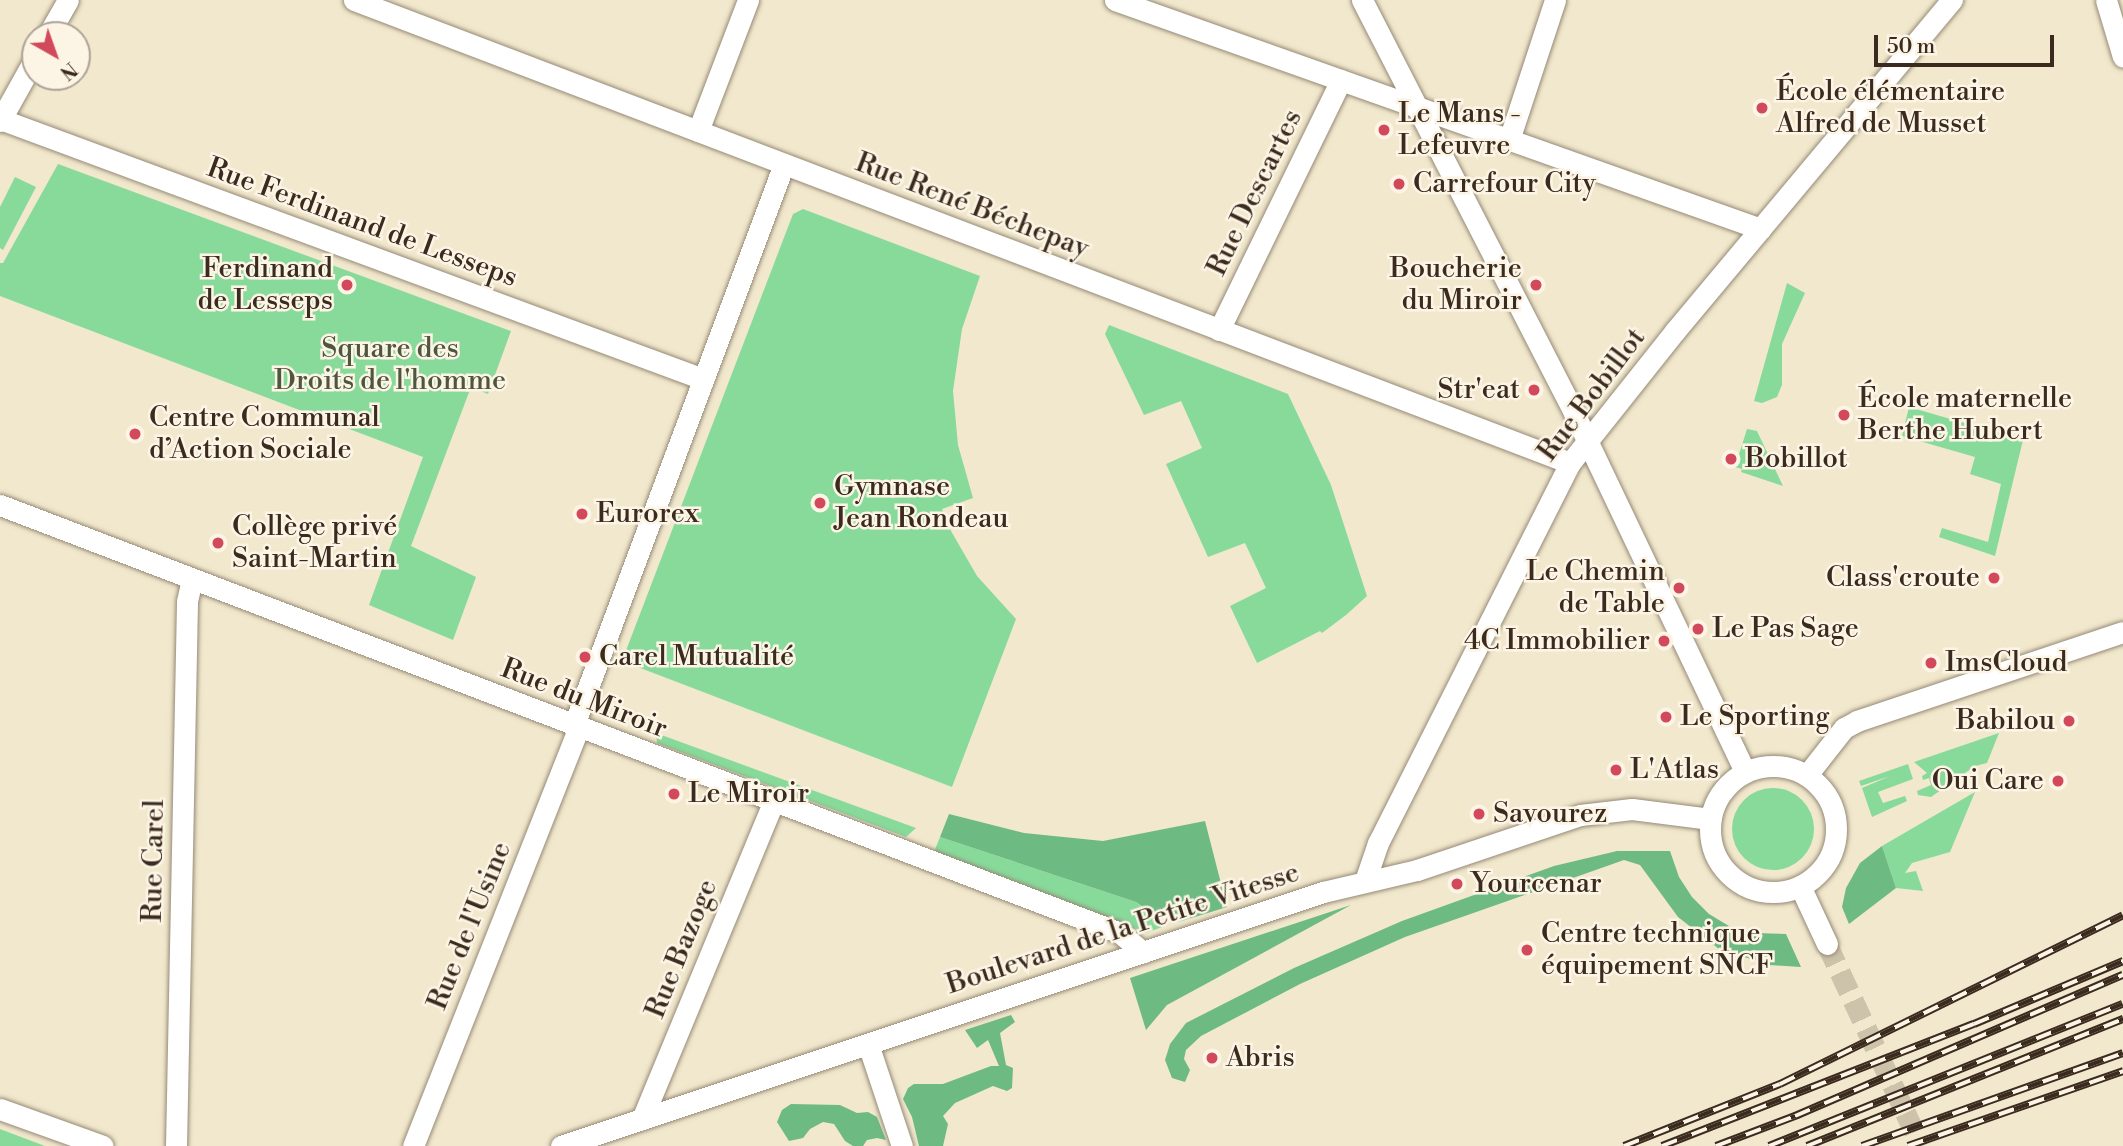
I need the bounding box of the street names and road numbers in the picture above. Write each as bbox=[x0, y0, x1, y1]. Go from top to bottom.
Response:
street label: Rue Descartes bbox=[1200, 104, 1310, 282]
street label: Rue René Béchepay bbox=[851, 146, 1093, 266]
street label: Rue Ferdinand de Lesseps bbox=[202, 151, 522, 295]
street label: Rue Bobillot bbox=[1531, 322, 1653, 468]
street label: Rue du Miroir bbox=[496, 652, 672, 746]
street label: Rue Carel bbox=[136, 799, 172, 923]
street label: Rue de l'Usine bbox=[421, 837, 519, 1015]
street label: Boulevard de la Petite Vitesse bbox=[942, 856, 1304, 1002]
street label: Rue Bazoge bbox=[639, 875, 725, 1023]

